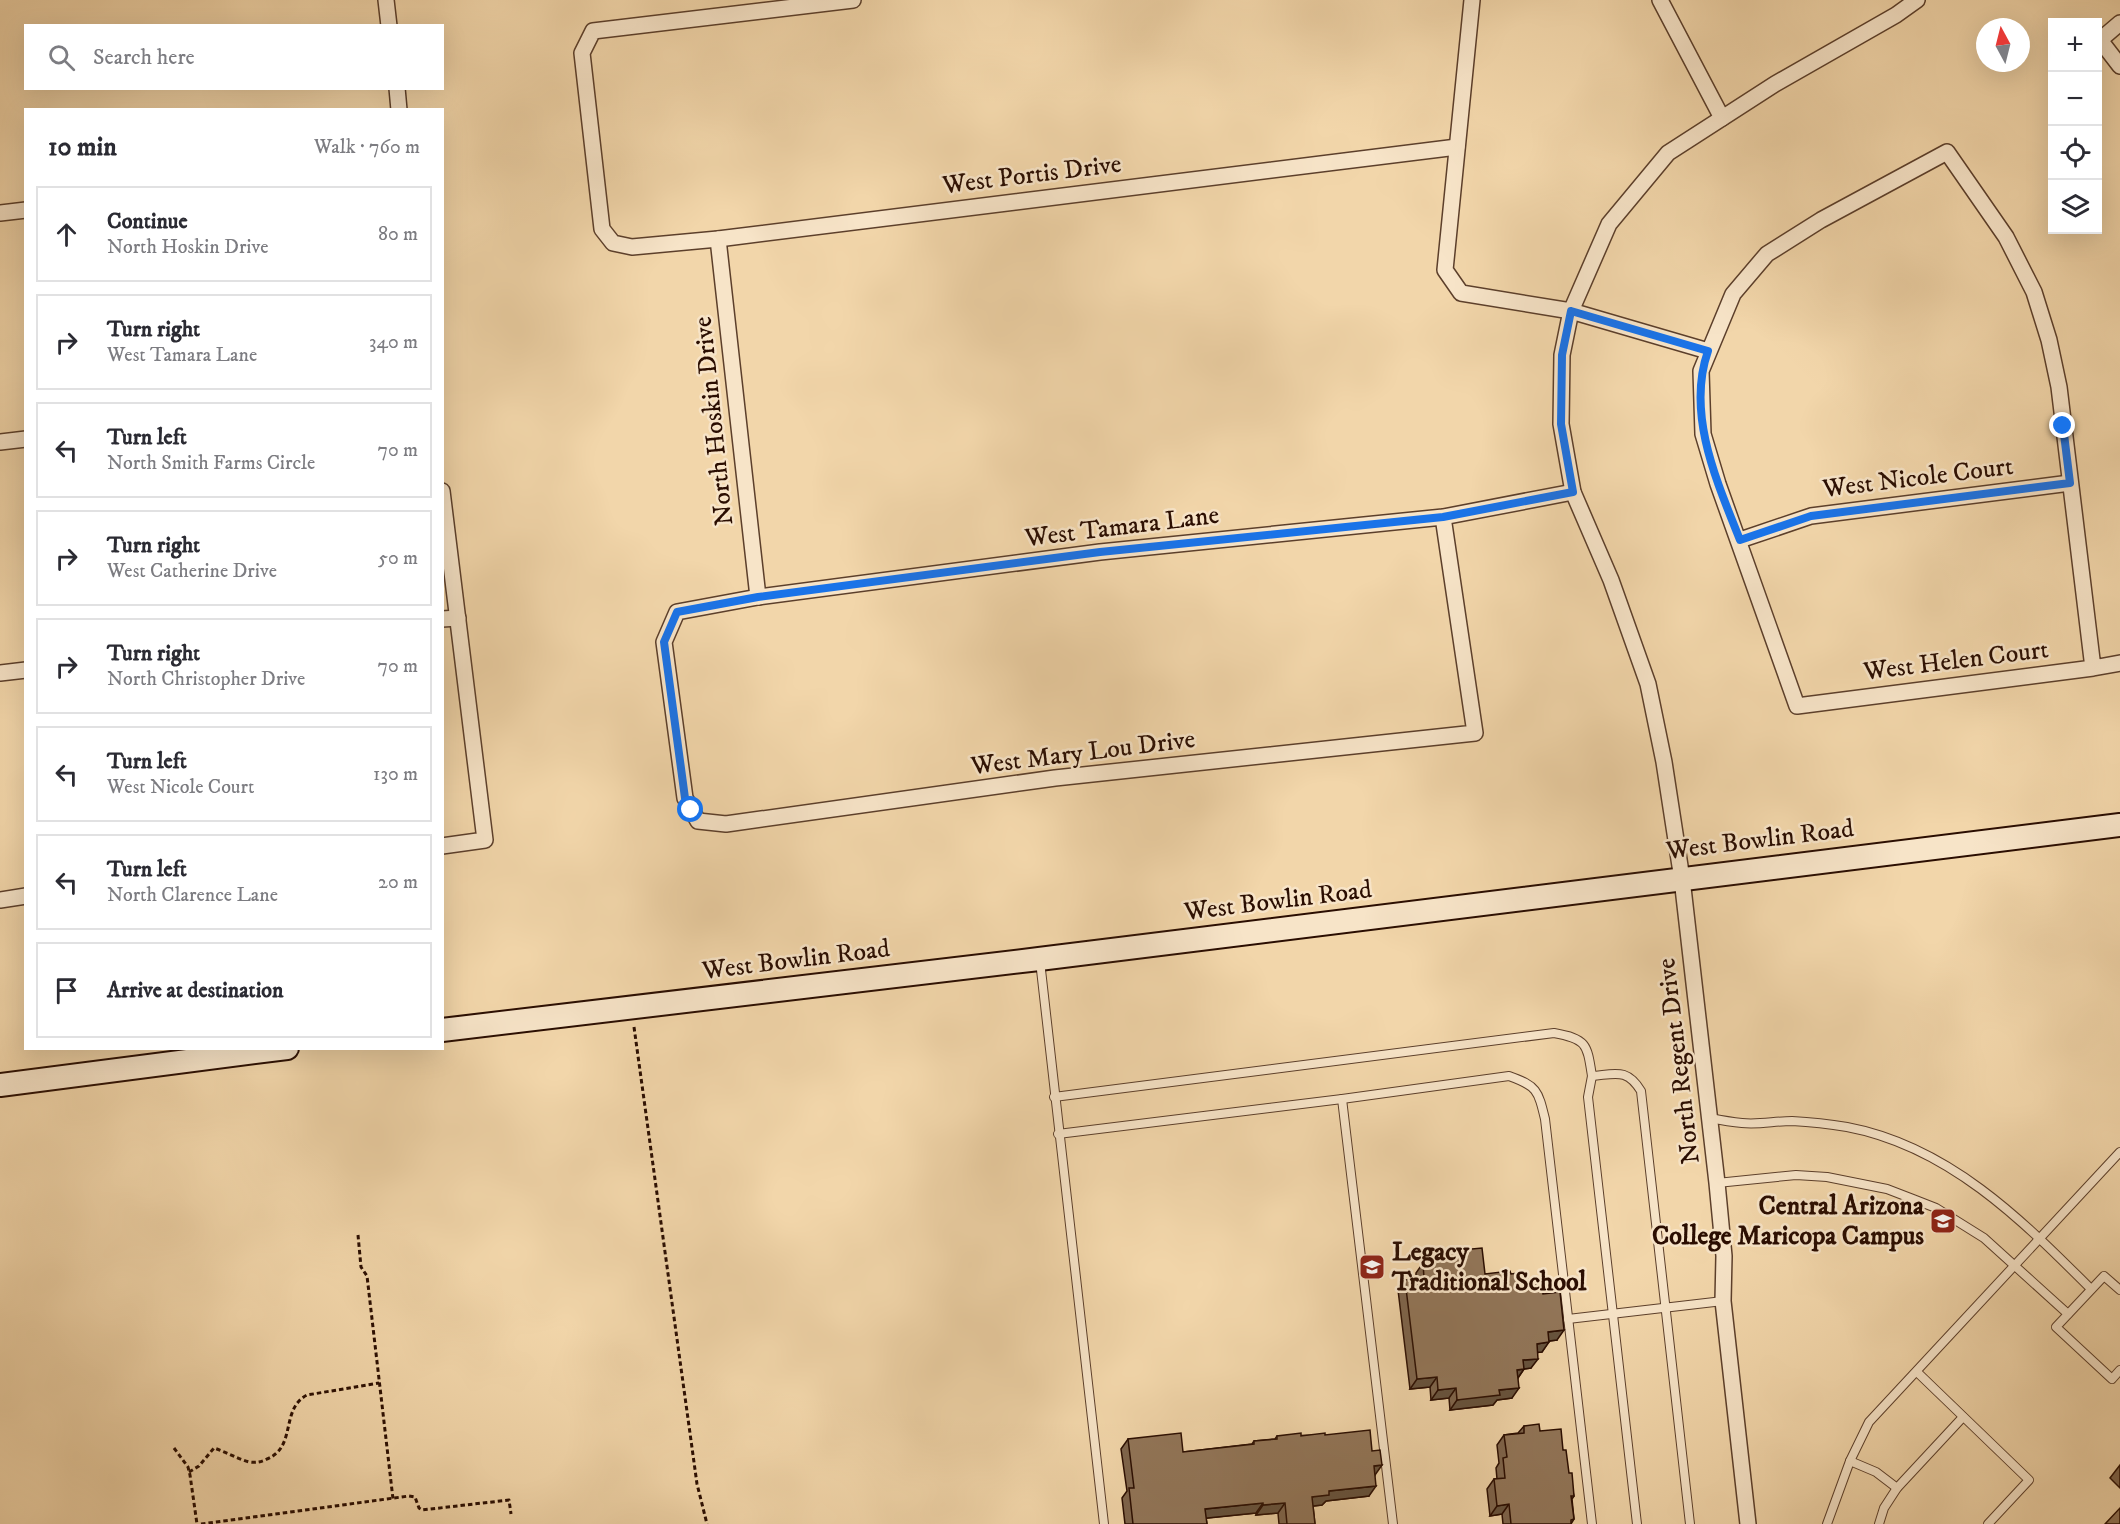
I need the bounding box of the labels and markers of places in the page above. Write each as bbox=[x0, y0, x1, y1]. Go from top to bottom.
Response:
place label: Central Arizona College Maricopa Campus bbox=[1652, 1190, 1925, 1253]
school or university icon: Central Arizona College Maricopa Campus bbox=[1928, 1206, 1958, 1236]
place label: Legacy Traditional School bbox=[1391, 1236, 1588, 1299]
school or university icon: Legacy Traditional School bbox=[1357, 1252, 1387, 1282]

